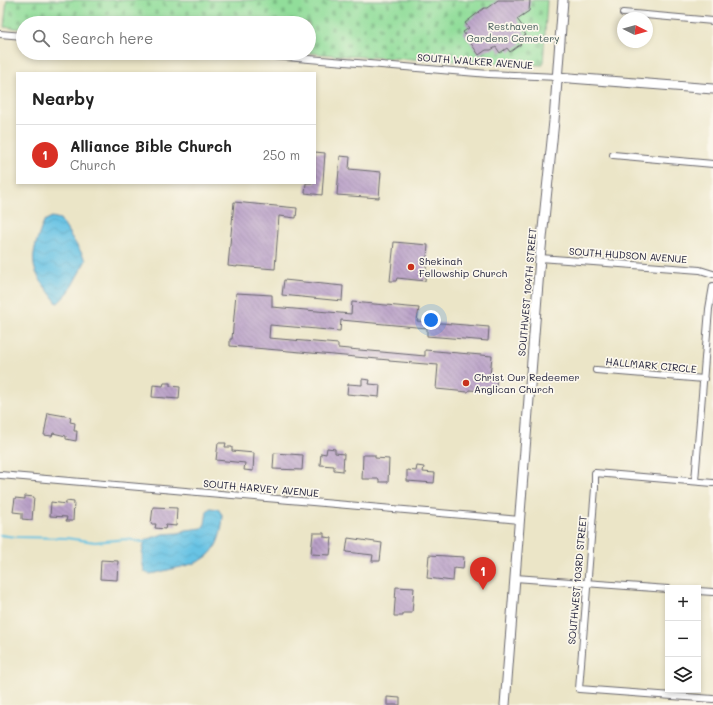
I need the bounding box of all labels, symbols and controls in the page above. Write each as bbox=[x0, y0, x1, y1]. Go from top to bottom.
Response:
north arrow bbox=[617, 12, 653, 48]
search box bbox=[16, 16, 316, 60]
park label: Resthaven Gardens Cemetery bbox=[466, 19, 560, 45]
icon: search bbox=[30, 27, 52, 49]
text: Search here bbox=[62, 28, 153, 48]
street label: SOUTH WALKER AVENUE bbox=[417, 50, 534, 72]
text: Nearby bbox=[32, 87, 94, 109]
text: Alliance Bible Church bbox=[70, 136, 232, 156]
text: 1 bbox=[42, 146, 48, 163]
text: 250 m bbox=[263, 146, 300, 163]
text: Church bbox=[70, 156, 115, 173]
street label: SOUTHWEST 104TH STREET bbox=[514, 227, 540, 357]
street label: SOUTH HUDSON AVENUE bbox=[569, 244, 688, 266]
place label: Shekinah Fellowship Church bbox=[419, 254, 508, 280]
marker: Shekinah Fellowship Church bbox=[406, 262, 416, 272]
your location bbox=[421, 310, 441, 330]
street label: HALLMARK CIRCLE bbox=[605, 354, 697, 376]
place label: Christ Our Redeemer Anglican Church bbox=[474, 370, 579, 396]
marker: Christ Our Redeemer Anglican Church bbox=[461, 378, 471, 388]
street label: SOUTH HARVEY AVENUE bbox=[203, 476, 320, 500]
street label: SOUTHWEST 103RD STREET bbox=[564, 514, 590, 645]
pin: 1 bbox=[470, 557, 496, 590]
map controls bbox=[665, 585, 701, 693]
button: + bbox=[665, 585, 701, 621]
button: − bbox=[665, 621, 701, 657]
button: layers bbox=[665, 657, 701, 693]

